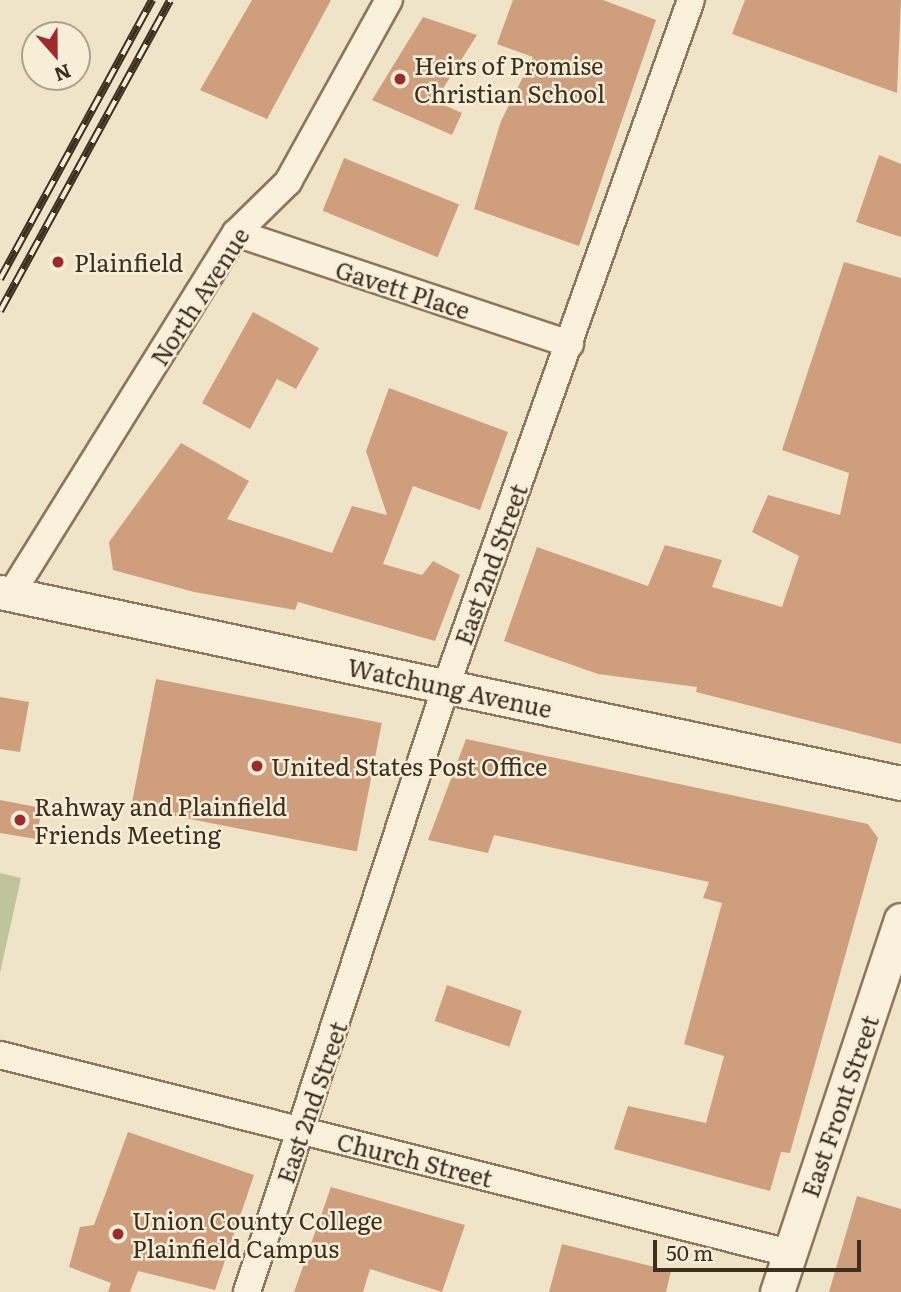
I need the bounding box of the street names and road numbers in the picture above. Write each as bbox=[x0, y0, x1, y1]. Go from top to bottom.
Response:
street label: North Avenue bbox=[144, 222, 254, 370]
street label: Gavett Place bbox=[332, 254, 474, 324]
street label: East 2nd Street bbox=[448, 480, 532, 648]
street label: Watchung Avenue bbox=[345, 651, 555, 723]
street label: East Front Street bbox=[794, 1011, 884, 1201]
street label: East 2nd Street bbox=[270, 1017, 352, 1187]
street label: Church Street bbox=[334, 1126, 496, 1192]

